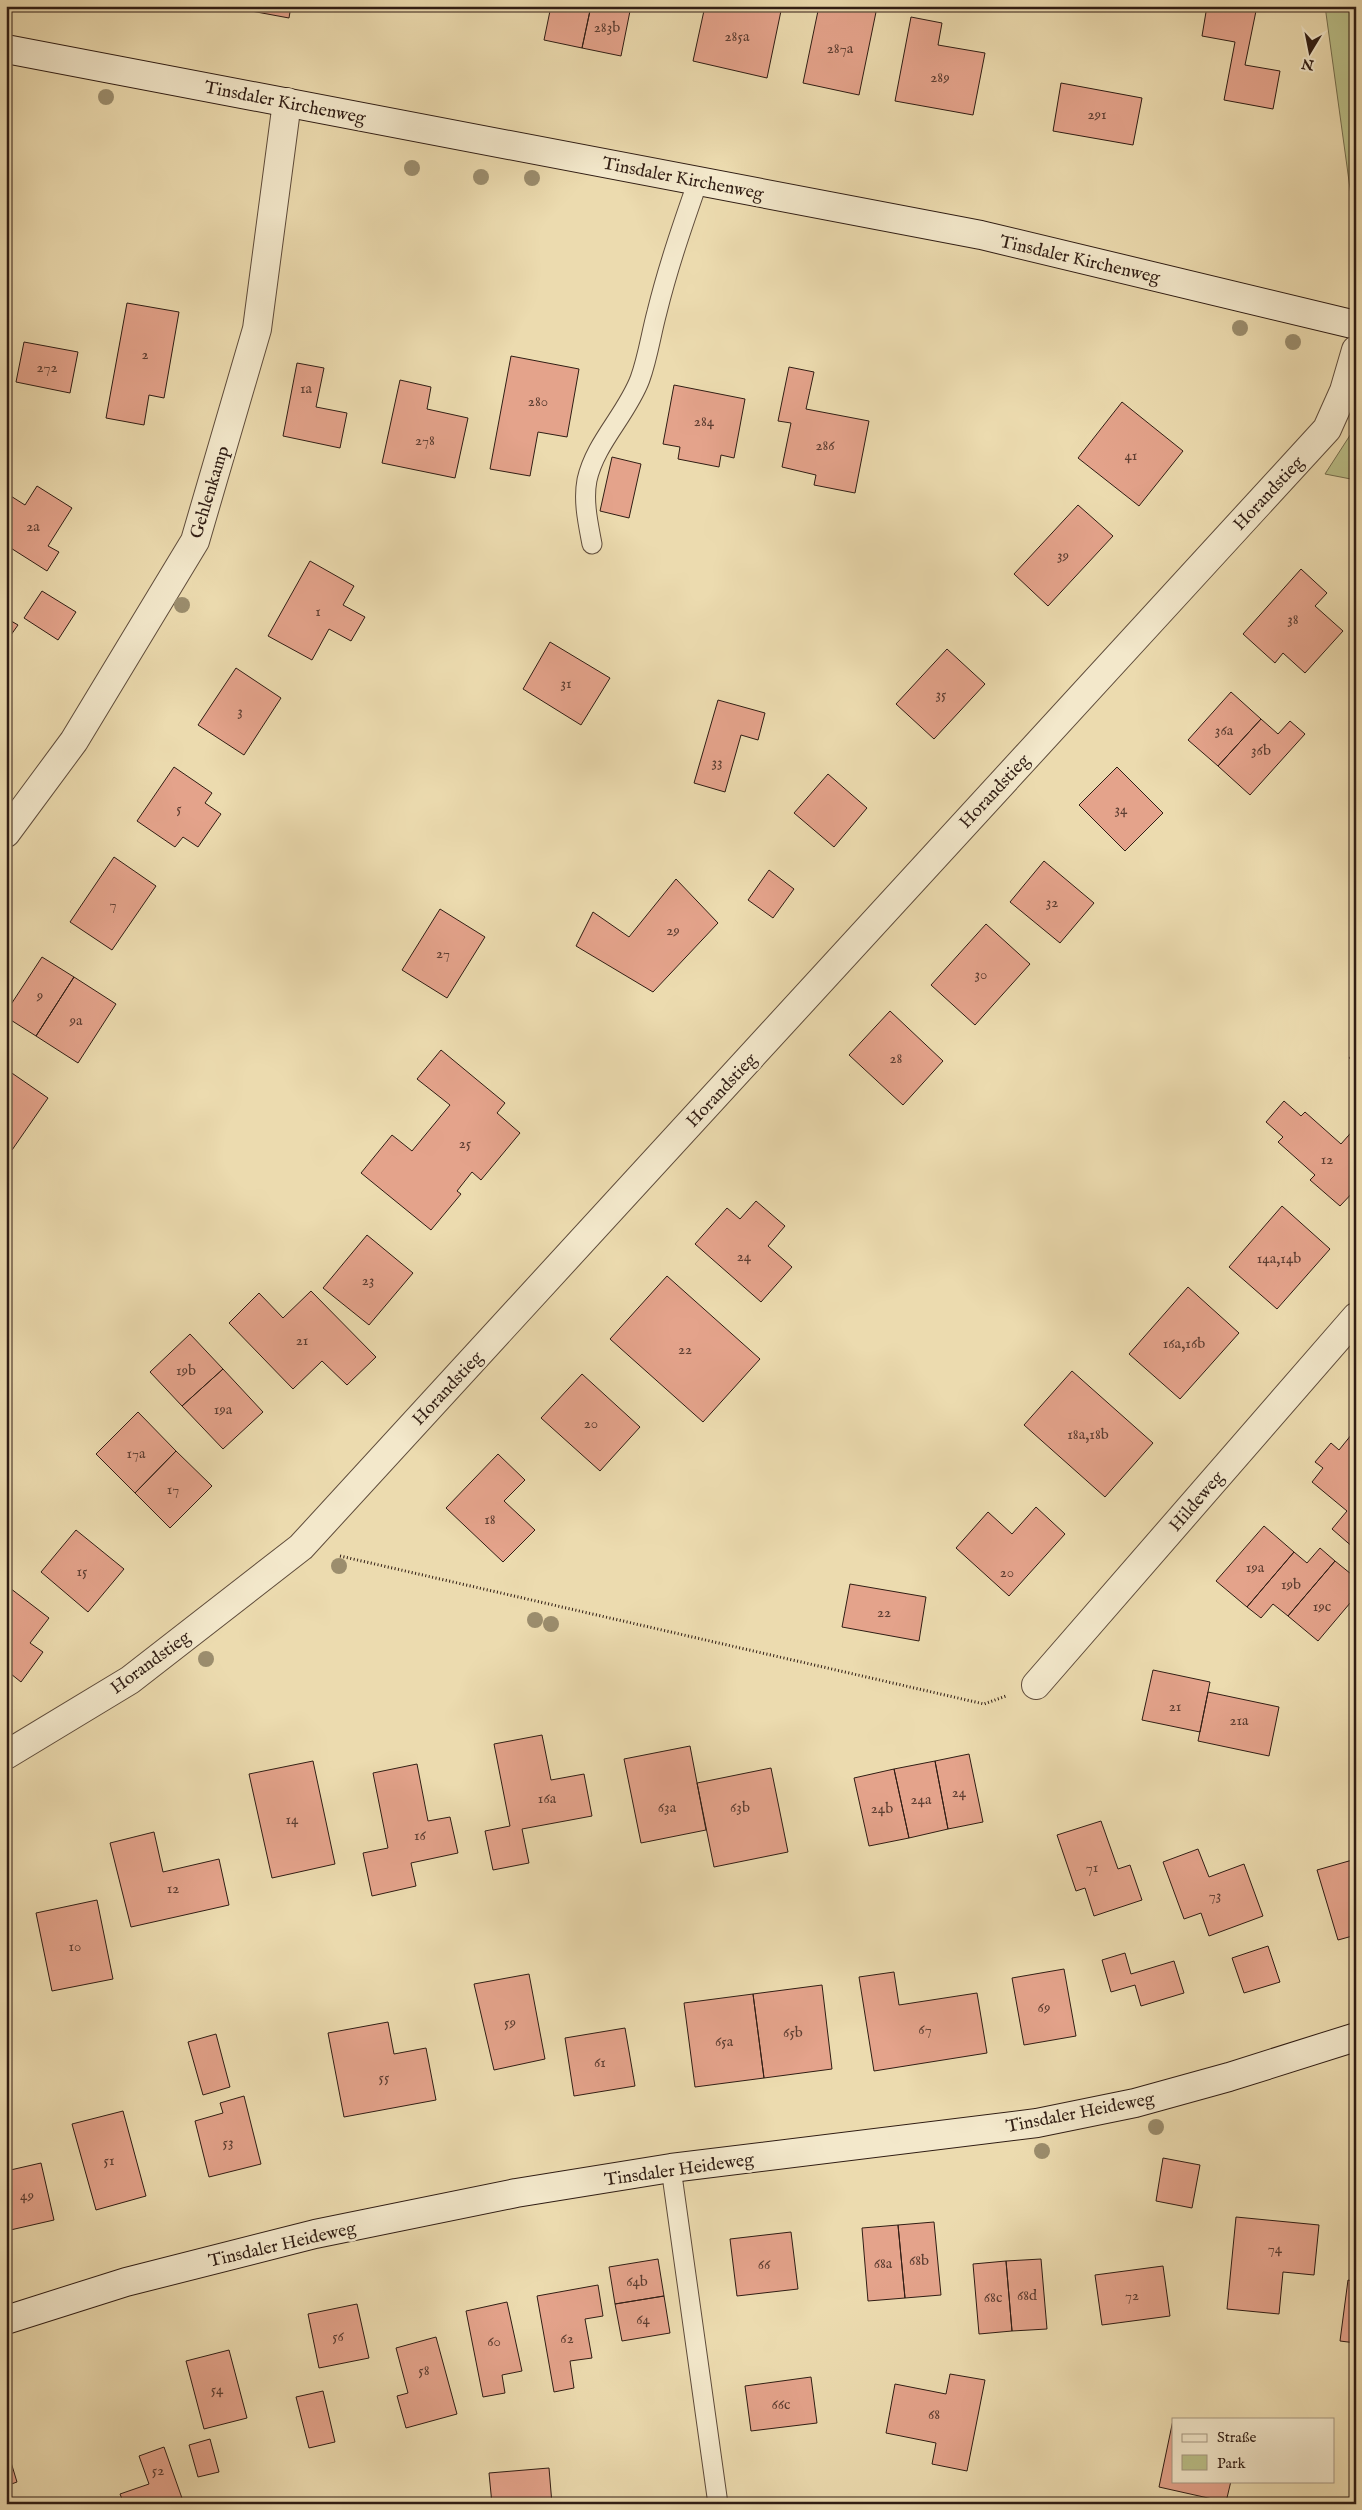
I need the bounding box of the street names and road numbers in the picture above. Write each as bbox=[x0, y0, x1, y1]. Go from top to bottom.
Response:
street label: Tinsdaler Kirchenweg bbox=[202, 77, 368, 130]
street label: Tinsdaler Kirchenweg bbox=[600, 153, 766, 206]
street label: Tinsdaler Kirchenweg bbox=[997, 231, 1162, 290]
street label: Gehlenkamp bbox=[185, 443, 236, 542]
street label: Horandstieg bbox=[1229, 452, 1310, 536]
street label: Horandstieg bbox=[955, 750, 1036, 834]
street label: Horandstieg bbox=[682, 1049, 763, 1133]
street label: Horandstieg bbox=[408, 1347, 489, 1431]
street label: Hildeweg bbox=[1165, 1467, 1230, 1537]
street label: Horandstieg bbox=[106, 1626, 196, 1700]
street label: Tinsdaler Heideweg bbox=[1004, 2088, 1157, 2139]
street label: Tinsdaler Heideweg bbox=[603, 2149, 756, 2192]
street label: Tinsdaler Heideweg bbox=[206, 2217, 359, 2274]

